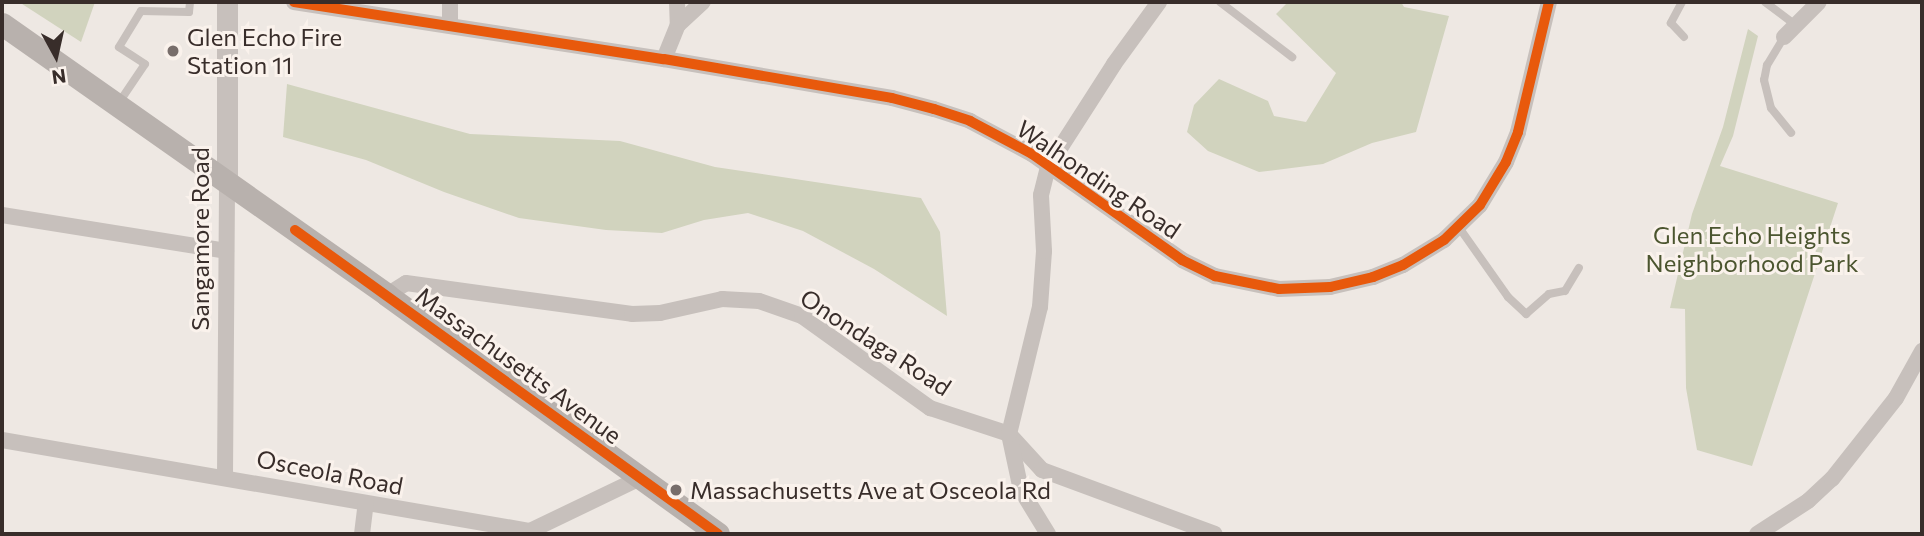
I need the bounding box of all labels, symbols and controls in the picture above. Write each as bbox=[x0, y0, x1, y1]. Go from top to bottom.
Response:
north arrow bbox=[21, 21, 91, 91]
place label: Glen Echo Fire Station 11 bbox=[187, 23, 342, 79]
marker: Glen Echo Fire Station 11 bbox=[165, 43, 181, 59]
text: N bbox=[50, 65, 68, 90]
street label: Walhonding Road bbox=[1012, 114, 1186, 244]
street label: Sangamore Road bbox=[186, 147, 214, 331]
park label: Glen Echo Heights Neighborhood Park bbox=[1646, 221, 1858, 277]
street label: Massachusetts Avenue bbox=[411, 281, 627, 449]
street label: Onondaga Road bbox=[795, 283, 957, 401]
street label: Osceola Road bbox=[254, 444, 406, 500]
place label: Massachusetts Ave at Osceola Rd bbox=[690, 476, 1051, 504]
marker: Massachusetts Ave at Osceola Rd bbox=[668, 482, 684, 498]

